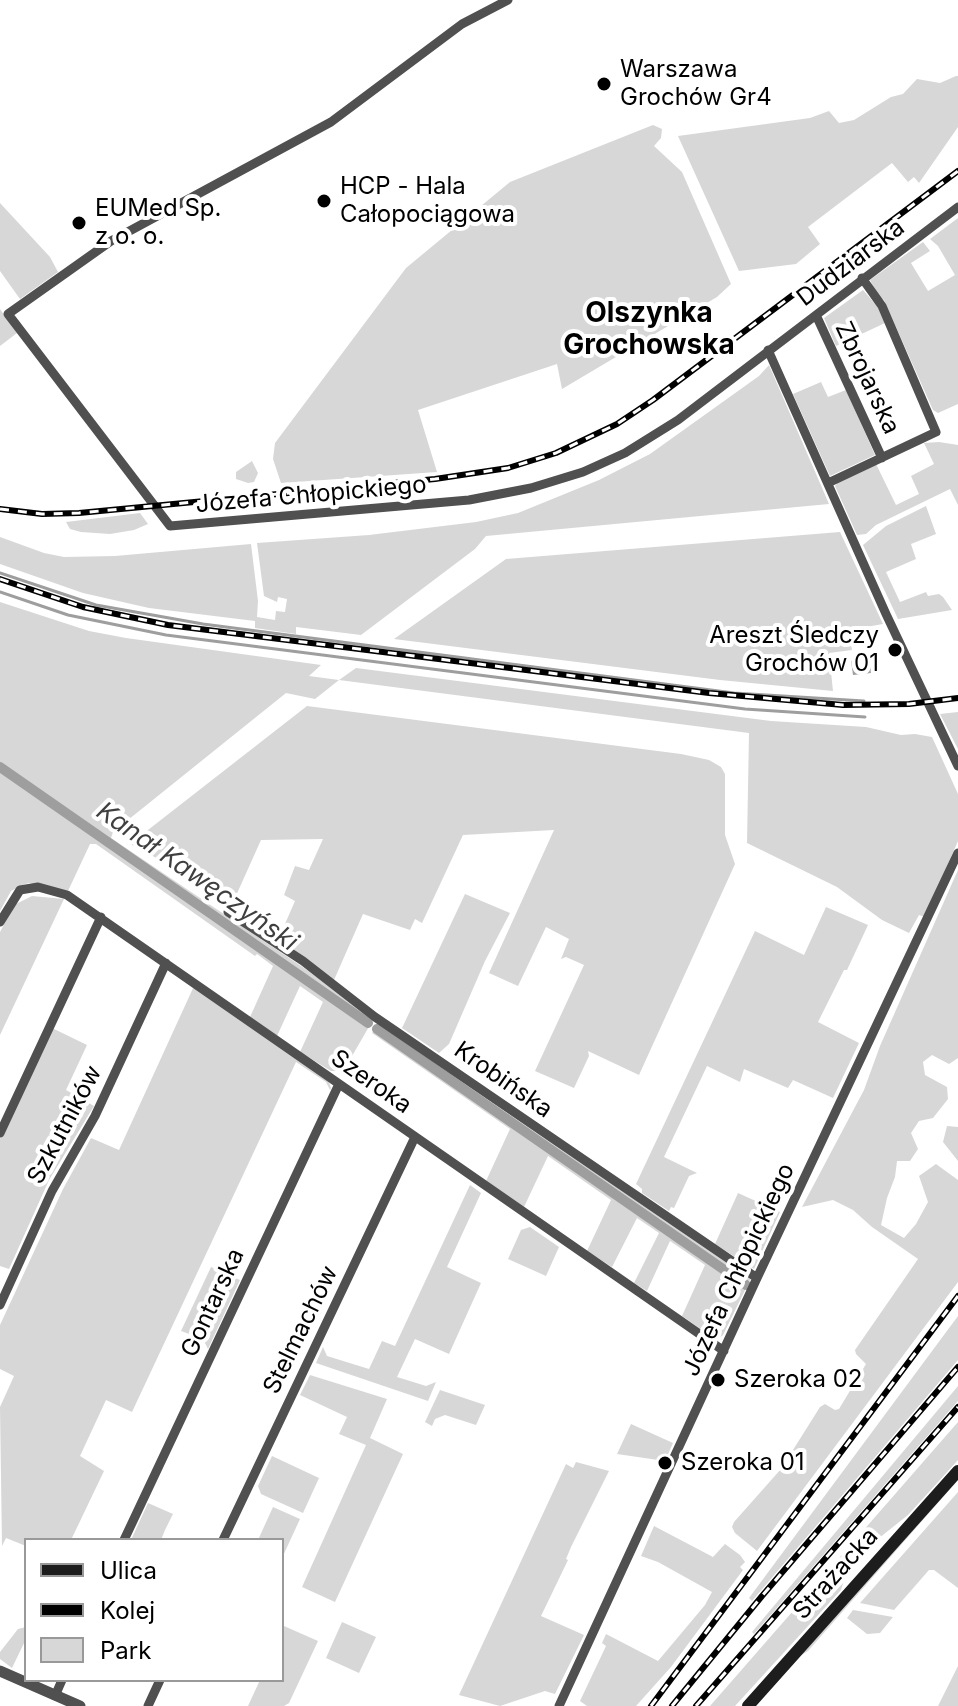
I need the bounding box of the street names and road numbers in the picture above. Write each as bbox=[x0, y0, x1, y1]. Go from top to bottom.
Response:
street label: Dudziarska bbox=[792, 213, 910, 313]
street label: Zbrojarska bbox=[828, 317, 906, 439]
street label: Józefa Chłopickiego bbox=[194, 471, 428, 519]
street label: Krobińska bbox=[448, 1036, 558, 1124]
street label: Szeroka bbox=[325, 1044, 417, 1120]
street label: Szkutników bbox=[22, 1061, 108, 1189]
street label: Józefa Chłopickiego bbox=[677, 1159, 801, 1381]
street label: Gontarska bbox=[175, 1244, 251, 1362]
street label: Stelmachów bbox=[258, 1261, 344, 1399]
street label: Strażacka bbox=[788, 1522, 884, 1626]

